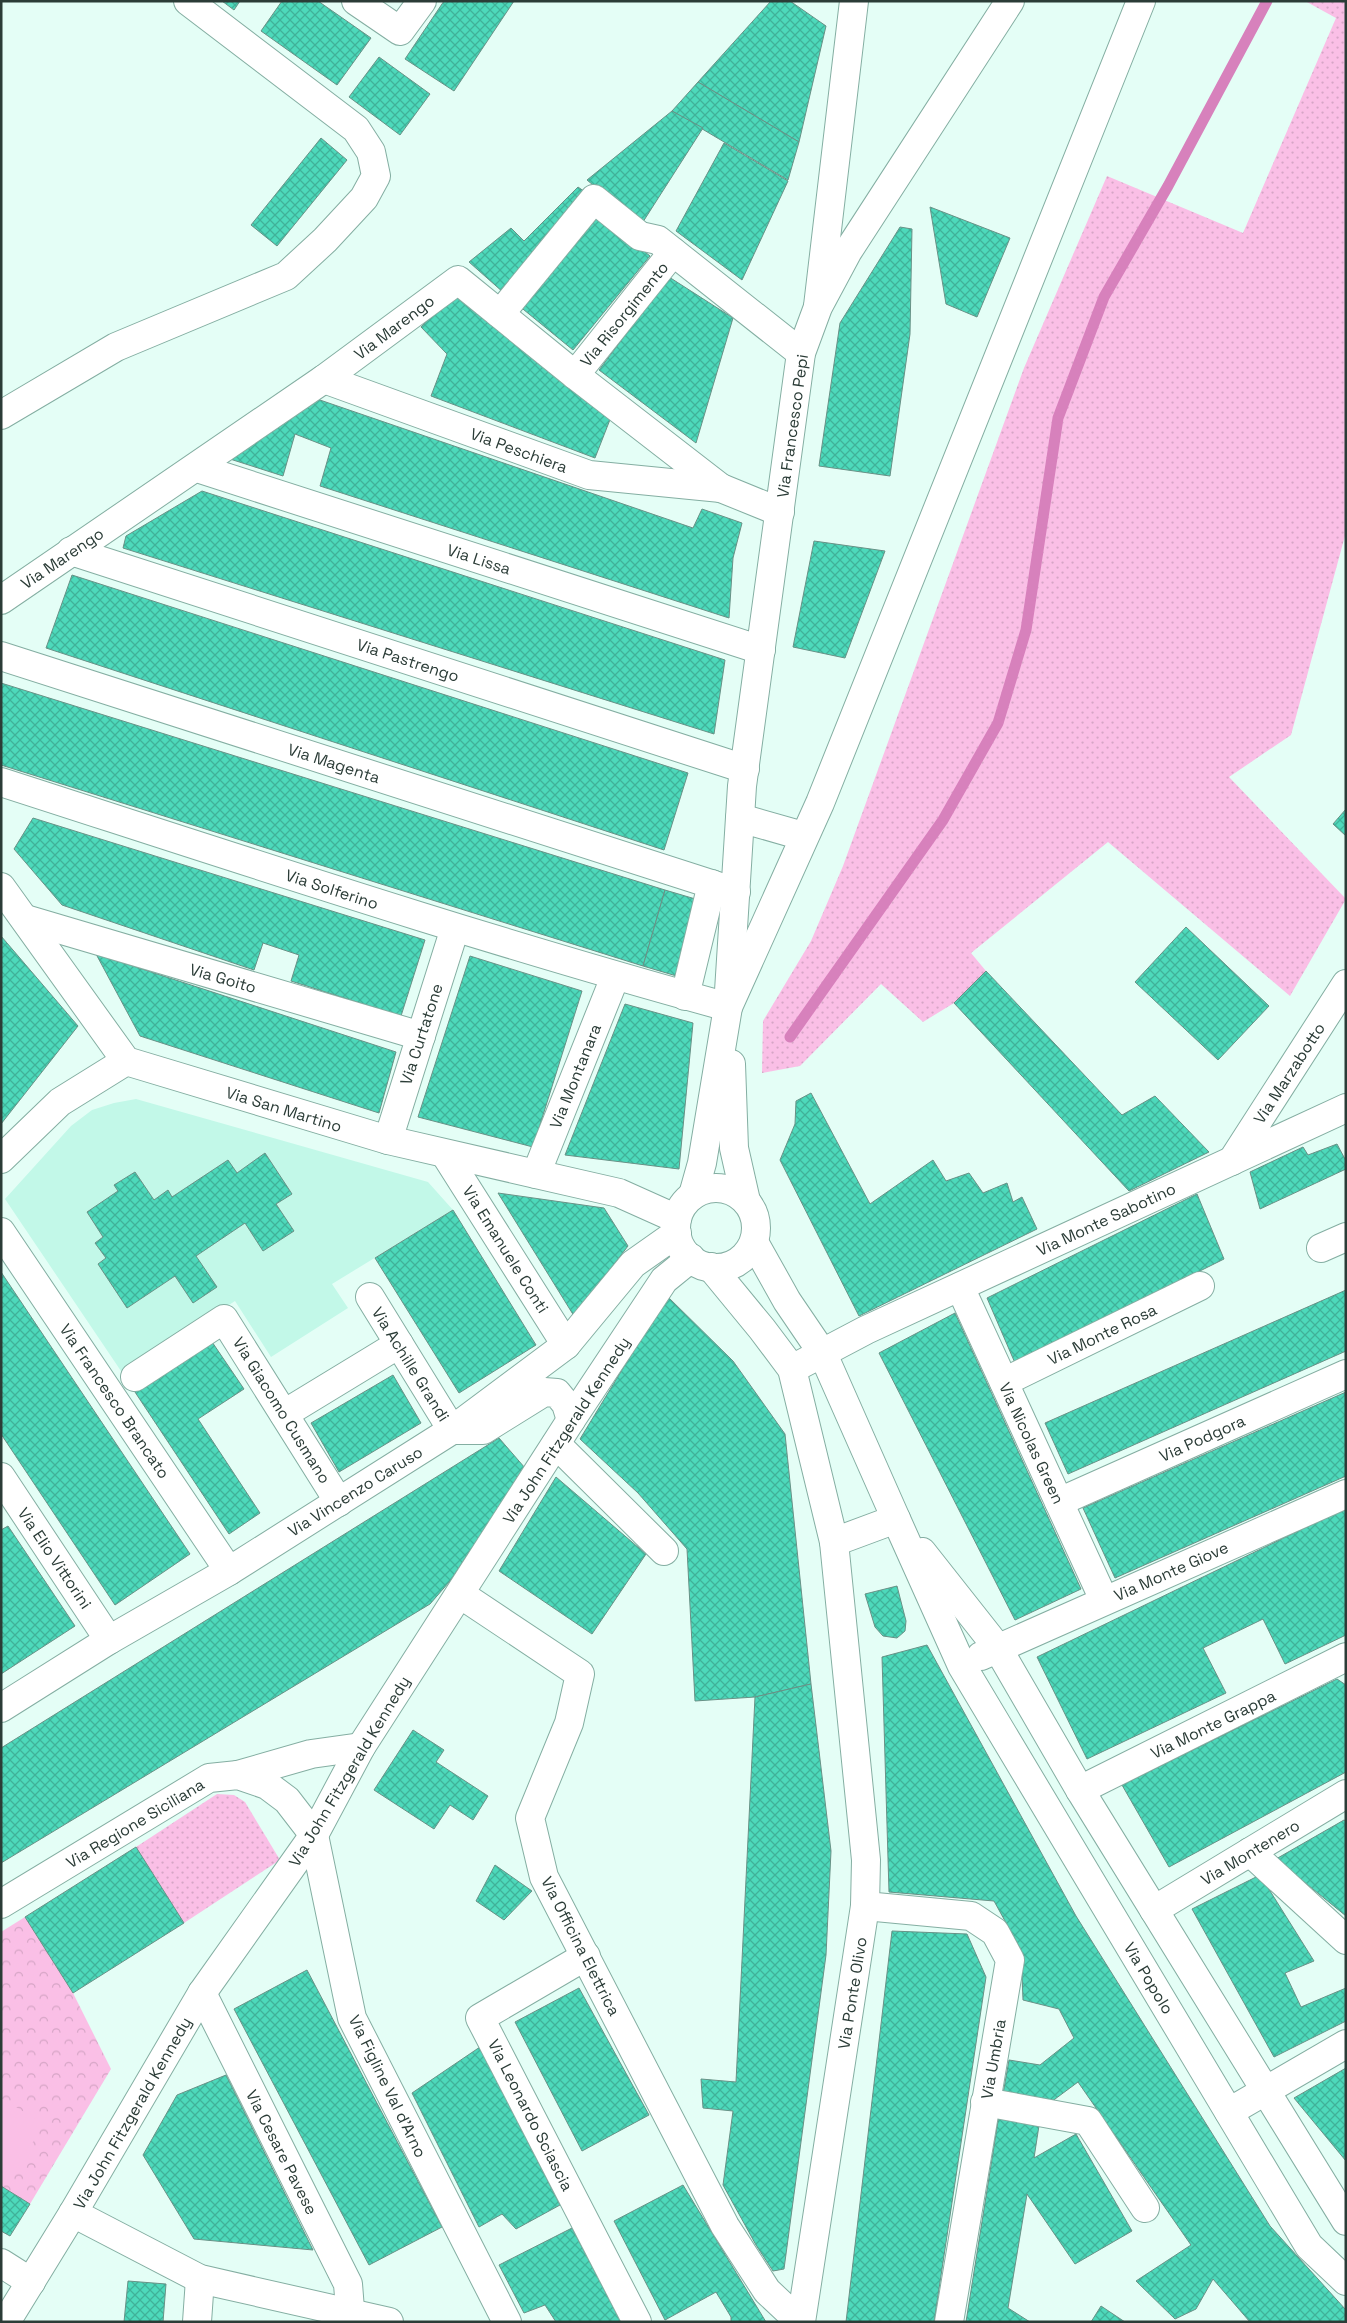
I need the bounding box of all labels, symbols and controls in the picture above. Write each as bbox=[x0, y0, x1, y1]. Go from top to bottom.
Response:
street label: Via Risorgimento bbox=[576, 258, 673, 371]
street label: Via Marengo bbox=[350, 290, 439, 364]
street label: Via Francesco Pepi bbox=[772, 353, 813, 499]
street label: Via Peschiera bbox=[467, 423, 570, 478]
street label: Via Marengo bbox=[17, 523, 108, 594]
street label: Via Lissa bbox=[444, 539, 513, 580]
street label: Via Pastrengo bbox=[354, 634, 462, 687]
street label: Via Magenta bbox=[285, 739, 383, 788]
street label: Via Solferino bbox=[283, 865, 381, 914]
street label: Via Goito bbox=[187, 959, 259, 998]
street label: Via Curtatone bbox=[395, 981, 448, 1088]
street label: Via Marzabotto bbox=[1249, 1019, 1330, 1128]
street label: Via Montanara bbox=[545, 1021, 606, 1132]
street label: Via San Martino bbox=[223, 1082, 344, 1137]
street label: Via Monte Sabotino bbox=[1033, 1178, 1179, 1261]
street label: Via Emanuele Conti bbox=[458, 1182, 553, 1317]
street label: Via Monte Rosa bbox=[1044, 1299, 1160, 1370]
street label: Via Achille Grandi bbox=[367, 1303, 454, 1425]
street label: Via Francesco Brancato bbox=[55, 1320, 174, 1483]
street label: Via Giacomo Cusmano bbox=[228, 1333, 335, 1487]
street label: Via John Fitzgerald Kennedy bbox=[498, 1333, 635, 1528]
street label: Via Nicolas Green bbox=[994, 1379, 1069, 1507]
street label: Via Podgora bbox=[1156, 1410, 1248, 1467]
street label: Via Vincenzo Caruso bbox=[284, 1441, 427, 1541]
street label: Via Elio Vittorini bbox=[13, 1504, 96, 1613]
street label: Via Monte Giove bbox=[1111, 1537, 1232, 1606]
street label: Via John Fitzgerald Kennedy bbox=[284, 1672, 415, 1870]
street label: Via Monte Grappa bbox=[1147, 1685, 1279, 1764]
street label: Via Regione Siciliana bbox=[62, 1774, 208, 1873]
street label: Via Montenero bbox=[1197, 1815, 1304, 1890]
street label: Via Officina Elettrica bbox=[536, 1873, 625, 2020]
street label: Via Ponte Olivo bbox=[833, 1935, 872, 2051]
street label: Via Popolo bbox=[1119, 1938, 1178, 2018]
street label: Via Figline Val d'Arno bbox=[344, 2011, 431, 2161]
street label: Via John Fitzgerald Kennedy bbox=[69, 2013, 196, 2213]
street label: Via Umbria bbox=[976, 2017, 1011, 2101]
street label: Via Leonardo Sciascia bbox=[483, 2036, 578, 2195]
street label: Via Cesare Pavese bbox=[241, 2086, 322, 2218]

